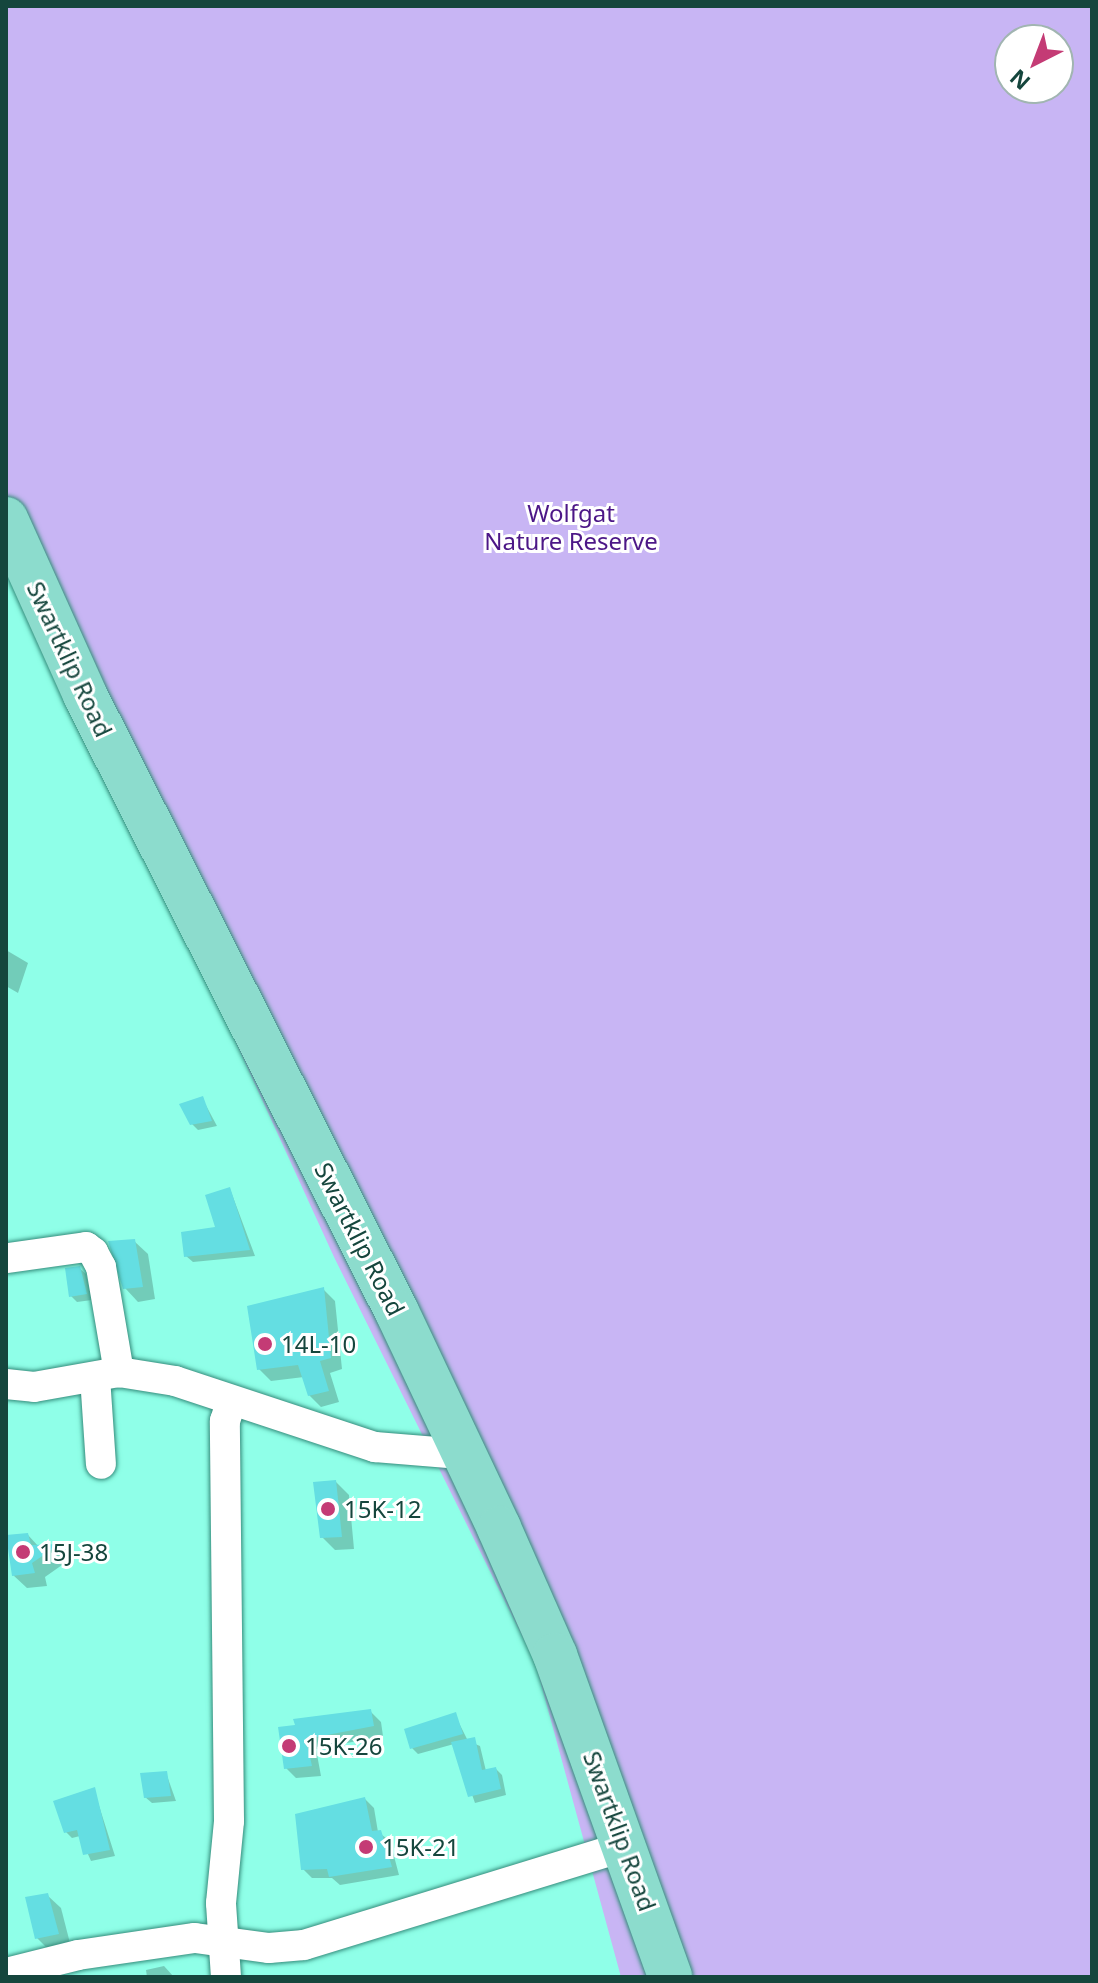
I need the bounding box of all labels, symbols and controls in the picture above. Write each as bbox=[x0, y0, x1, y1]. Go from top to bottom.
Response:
north arrow bbox=[994, 24, 1074, 104]
text: N bbox=[1003, 63, 1036, 97]
park label: Wolfgat Nature Reserve bbox=[484, 499, 658, 555]
street label: Swartklip Road bbox=[21, 577, 119, 741]
street label: Swartklip Road bbox=[309, 1158, 411, 1320]
place label: 14L-10 bbox=[281, 1330, 356, 1358]
marker: 14L-10 bbox=[256, 1335, 274, 1353]
place label: 15K-12 bbox=[344, 1495, 421, 1523]
marker: 15K-12 bbox=[319, 1500, 337, 1518]
place label: 15J-38 bbox=[39, 1538, 108, 1566]
marker: 15J-38 bbox=[14, 1543, 32, 1561]
place label: 15K-26 bbox=[305, 1732, 382, 1760]
marker: 15K-26 bbox=[280, 1737, 298, 1755]
street label: Swartklip Road bbox=[578, 1747, 662, 1915]
place label: 15K-21 bbox=[382, 1833, 459, 1861]
marker: 15K-21 bbox=[357, 1838, 375, 1856]

